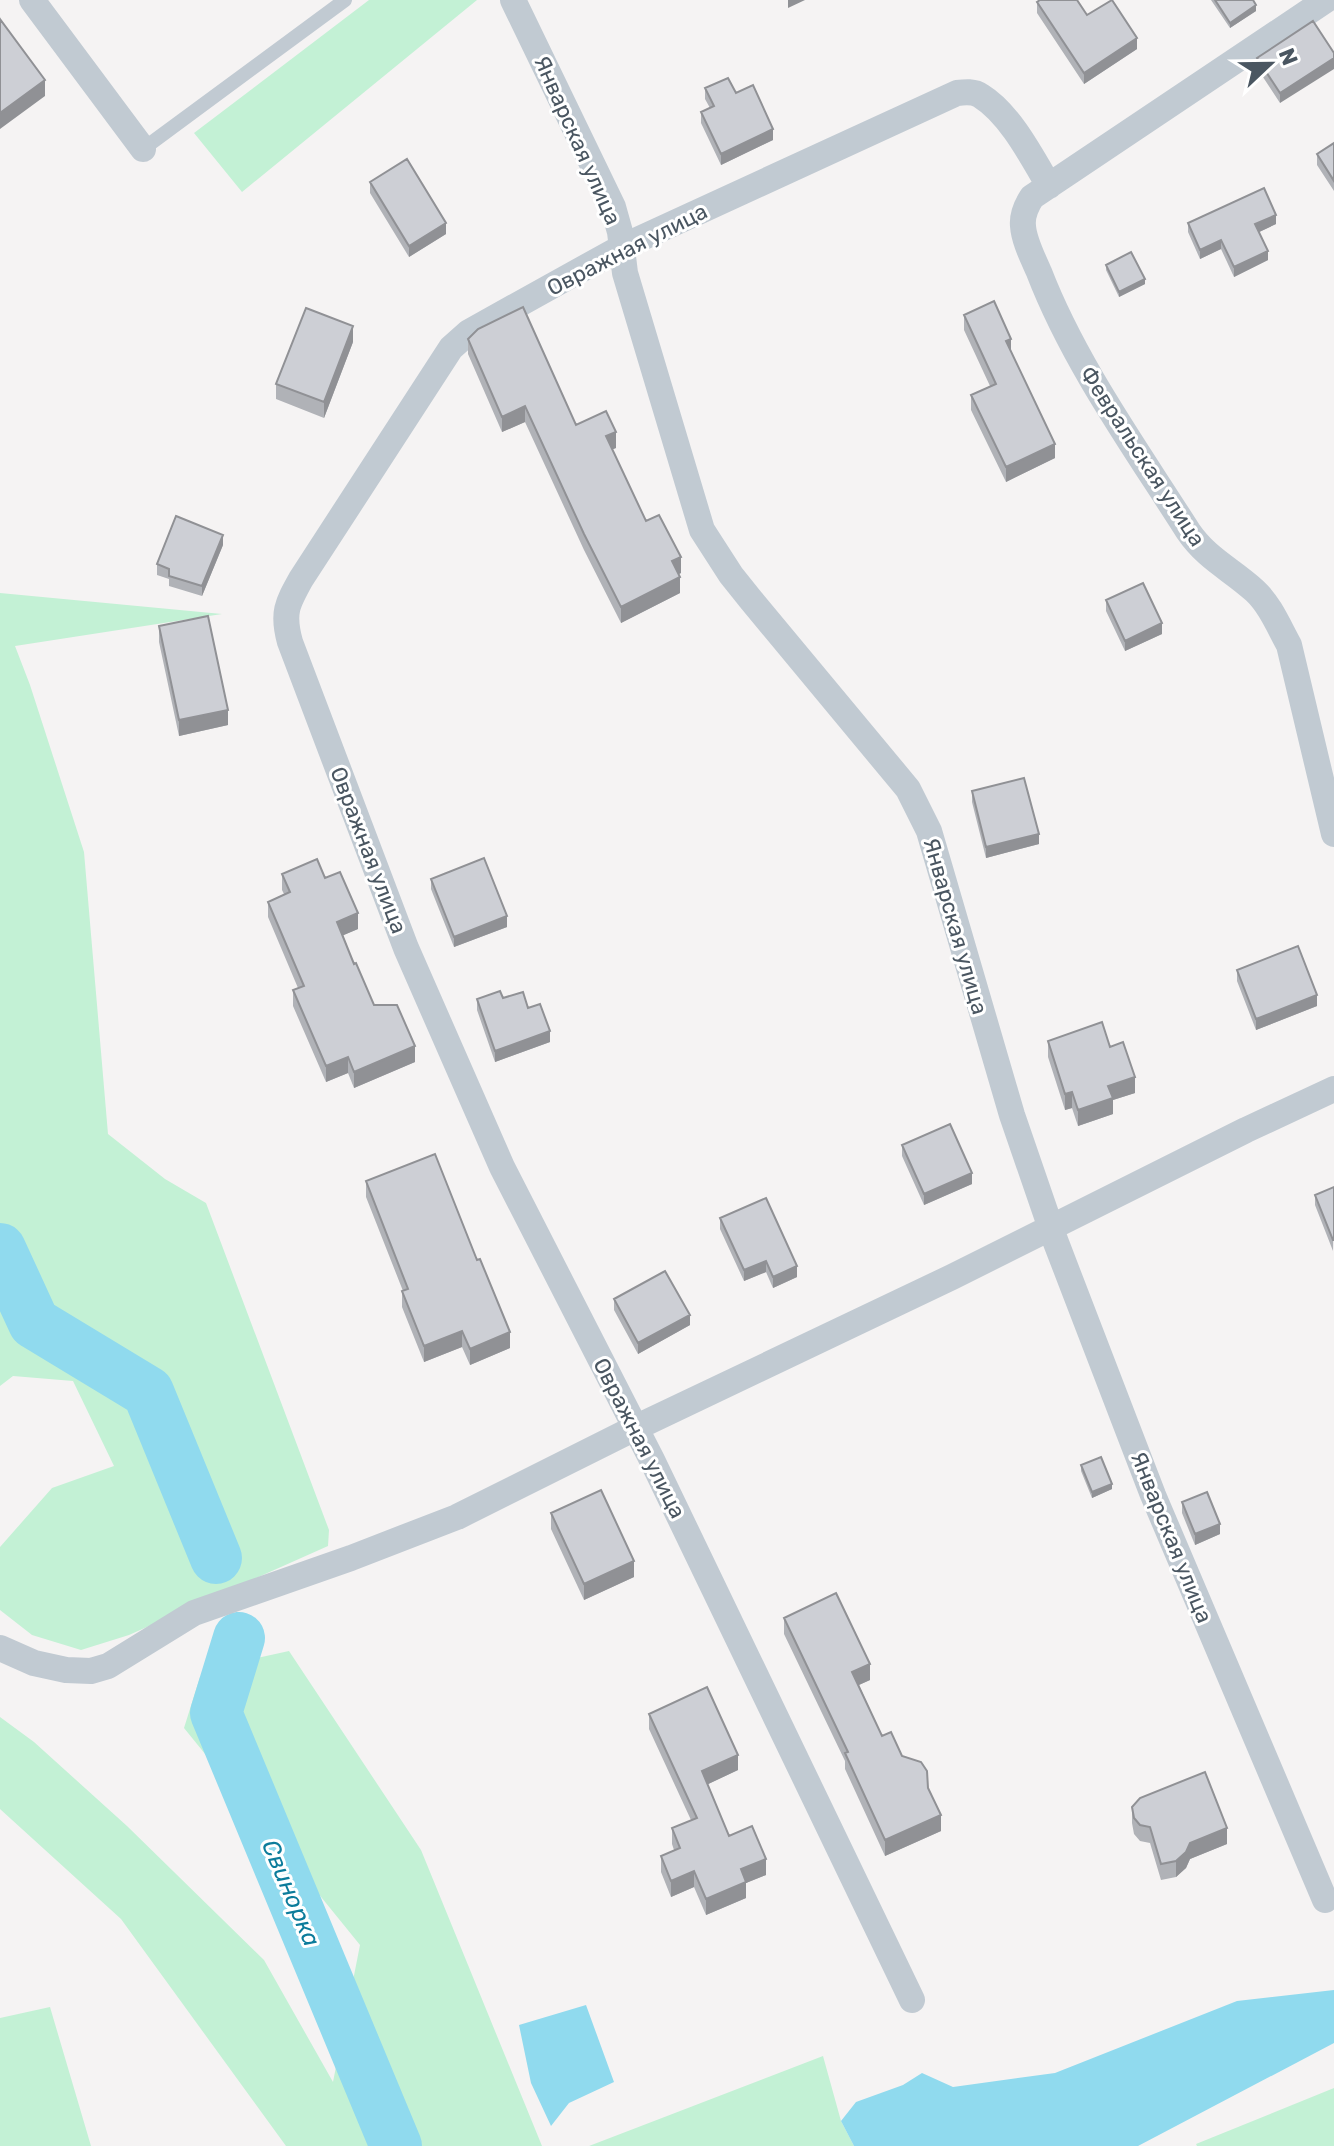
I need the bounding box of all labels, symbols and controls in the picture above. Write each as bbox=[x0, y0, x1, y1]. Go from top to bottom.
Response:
north arrow bbox=[1230, 24, 1310, 104]
text: N bbox=[1273, 44, 1304, 69]
street label: Январская улица bbox=[528, 51, 627, 229]
street label: Овражная улица bbox=[543, 197, 712, 301]
street label: Февральская улица bbox=[1074, 361, 1211, 551]
street label: Овражная улица bbox=[324, 763, 413, 937]
street label: Январская улица bbox=[917, 835, 994, 1017]
street label: Овражная улица bbox=[588, 1354, 692, 1523]
street label: Январская улица bbox=[1125, 1448, 1218, 1627]
water label: Свинорка bbox=[256, 1835, 326, 1951]

